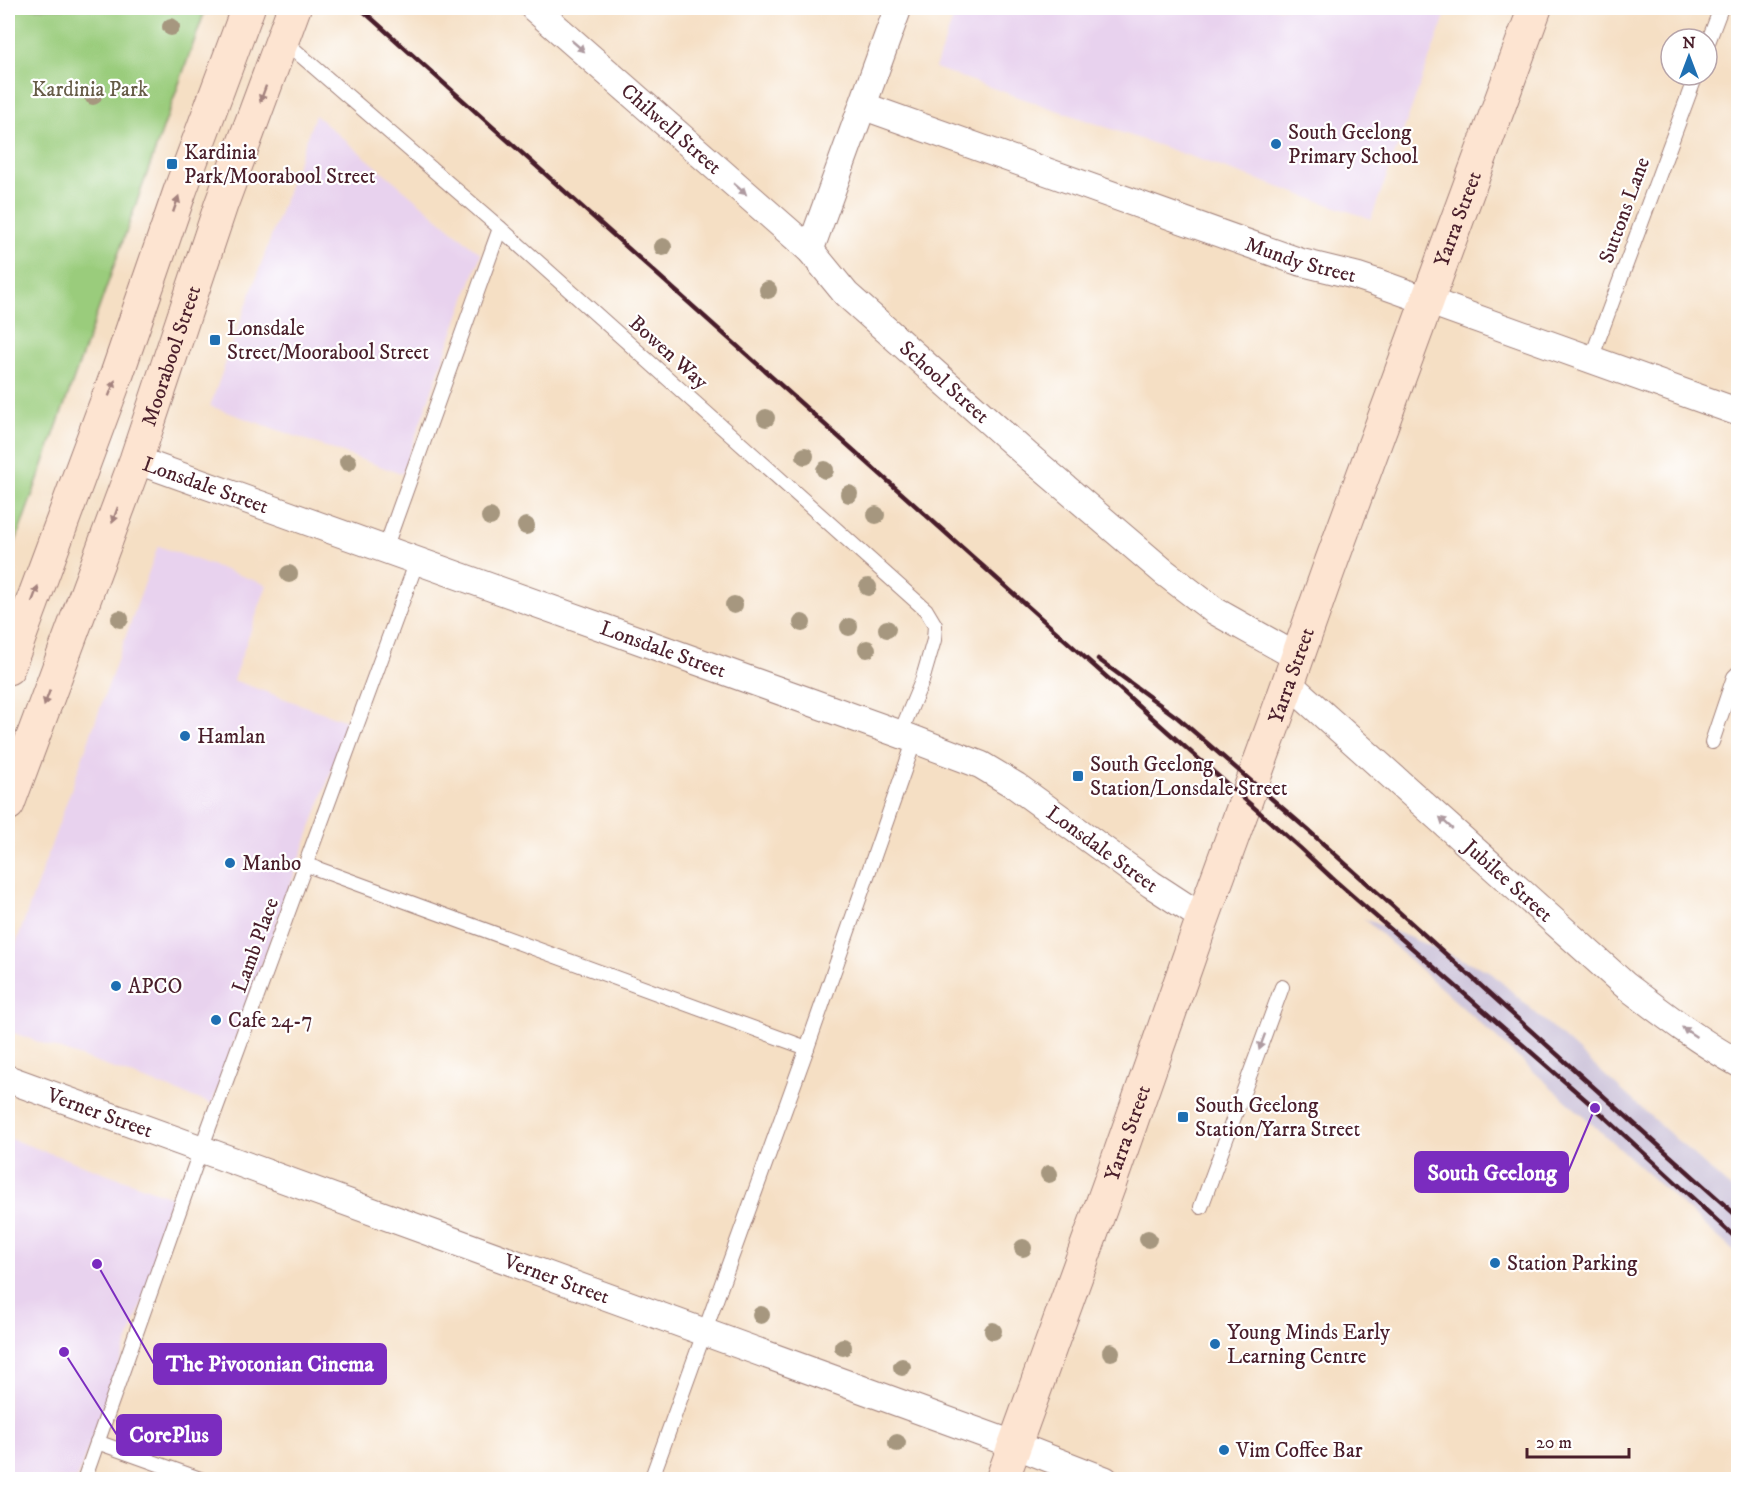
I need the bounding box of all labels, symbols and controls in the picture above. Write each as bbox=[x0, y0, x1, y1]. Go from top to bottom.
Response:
north arrow bbox=[1659, 27, 1719, 87]
text: N bbox=[1682, 33, 1696, 53]
one-way arrow bbox=[570, 39, 585, 52]
park label: Kardinia Park bbox=[32, 77, 149, 103]
street label: Chilwell Street bbox=[615, 78, 727, 181]
one-way arrow bbox=[257, 85, 267, 103]
place label: South Geelong Primary School bbox=[1288, 120, 1419, 170]
marker: South Geelong Primary School bbox=[1269, 137, 1283, 151]
place label: Kardinia Park/Moorabool Street bbox=[184, 140, 376, 190]
street label: Suttons Lane bbox=[1594, 153, 1656, 267]
marker: Kardinia Park/Moorabool Street bbox=[165, 157, 179, 171]
street label: Yarra Street bbox=[1429, 168, 1488, 270]
one-way arrow bbox=[732, 182, 747, 195]
one-way arrow bbox=[171, 195, 181, 213]
street label: Mundy Street bbox=[1241, 231, 1359, 289]
street label: Moorabool Street bbox=[136, 282, 207, 430]
street label: Bowen Way bbox=[623, 310, 714, 396]
place label: Lonsdale Street/Moorabool Street bbox=[227, 316, 429, 366]
marker: Lonsdale Street/Moorabool Street bbox=[208, 333, 222, 347]
street label: School Street bbox=[894, 336, 995, 430]
one-way arrow bbox=[107, 379, 117, 397]
street label: Lonsdale Street bbox=[139, 451, 272, 521]
one-way arrow bbox=[110, 506, 120, 524]
one-way arrow bbox=[30, 585, 40, 603]
street label: Lonsdale Street bbox=[596, 615, 730, 685]
street label: Yarra Street bbox=[1263, 624, 1321, 727]
one-way arrow bbox=[42, 689, 52, 707]
place label: Hamlan bbox=[197, 724, 266, 750]
marker: Hamlan bbox=[178, 729, 192, 743]
place label: South Geelong Station/Lonsdale Street bbox=[1090, 752, 1288, 802]
marker: South Geelong Station/Lonsdale Street bbox=[1071, 769, 1085, 783]
street label: Lonsdale Street bbox=[1041, 800, 1163, 899]
one-way arrow bbox=[1438, 816, 1453, 830]
street label: Jubilee Street bbox=[1456, 833, 1558, 928]
place label: Manbo bbox=[242, 851, 301, 877]
marker: Manbo bbox=[223, 856, 237, 870]
street label: Lamb Place bbox=[227, 894, 285, 996]
place label: APCO bbox=[128, 974, 182, 1000]
marker: APCO bbox=[109, 979, 123, 993]
place label: Cafe 24-7 bbox=[228, 1008, 313, 1034]
marker: Cafe 24-7 bbox=[209, 1013, 223, 1027]
one-way arrow bbox=[1680, 1027, 1697, 1038]
one-way arrow bbox=[1257, 1033, 1266, 1051]
street label: Verner Street bbox=[43, 1082, 156, 1145]
street label: Yarra Street bbox=[1099, 1082, 1157, 1185]
place label: South Geelong Station/Yarra Street bbox=[1195, 1093, 1361, 1143]
marker: South Geelong Station/Yarra Street bbox=[1176, 1110, 1190, 1124]
callout: South Geelong bbox=[1415, 1152, 1568, 1192]
text: South Geelong bbox=[1427, 1160, 1558, 1187]
street label: Verner Street bbox=[499, 1248, 613, 1311]
place label: Station Parking bbox=[1507, 1251, 1638, 1277]
marker: Station Parking bbox=[1488, 1256, 1502, 1270]
place label: Young Minds Early Learning Centre bbox=[1227, 1320, 1391, 1370]
marker: Young Minds Early Learning Centre bbox=[1208, 1337, 1222, 1351]
callout: The Pivotonian Cinema bbox=[154, 1344, 386, 1384]
text: The Pivotonian Cinema bbox=[165, 1351, 375, 1378]
callout: CorePlus bbox=[117, 1415, 221, 1455]
scale bar bbox=[1527, 1421, 1629, 1459]
text: CorePlus bbox=[129, 1422, 209, 1449]
text: 20 m bbox=[1536, 1432, 1572, 1454]
place label: Vim Coffee Bar bbox=[1235, 1438, 1363, 1464]
marker: Vim Coffee Bar bbox=[1217, 1443, 1231, 1457]

